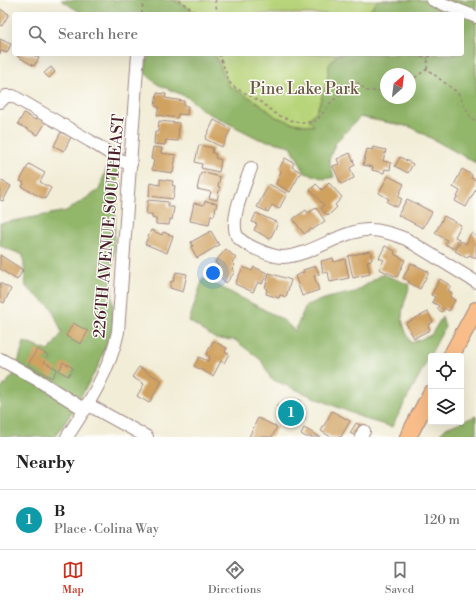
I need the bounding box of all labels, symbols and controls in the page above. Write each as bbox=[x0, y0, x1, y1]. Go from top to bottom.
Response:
search box bbox=[12, 12, 464, 56]
icon: search bbox=[26, 23, 48, 45]
text: Search here bbox=[58, 25, 138, 44]
north arrow bbox=[380, 68, 416, 104]
park label: Pine Lake Park bbox=[250, 79, 360, 99]
street label: 226TH AVENUE SOUTHEAST bbox=[89, 113, 129, 339]
your location bbox=[203, 263, 223, 283]
map controls bbox=[428, 353, 464, 425]
button: locate bbox=[428, 353, 464, 389]
button: layers bbox=[428, 389, 464, 425]
pin: 1 bbox=[278, 398, 304, 428]
text: Nearby bbox=[16, 452, 75, 474]
text: B bbox=[54, 502, 65, 521]
text: 1 bbox=[26, 512, 32, 528]
text: 120 m bbox=[424, 512, 460, 528]
text: Place · Colina Way bbox=[54, 521, 159, 537]
tab: Map bbox=[62, 559, 84, 597]
tab: Directions bbox=[208, 559, 261, 597]
tab: Saved bbox=[385, 559, 414, 597]

